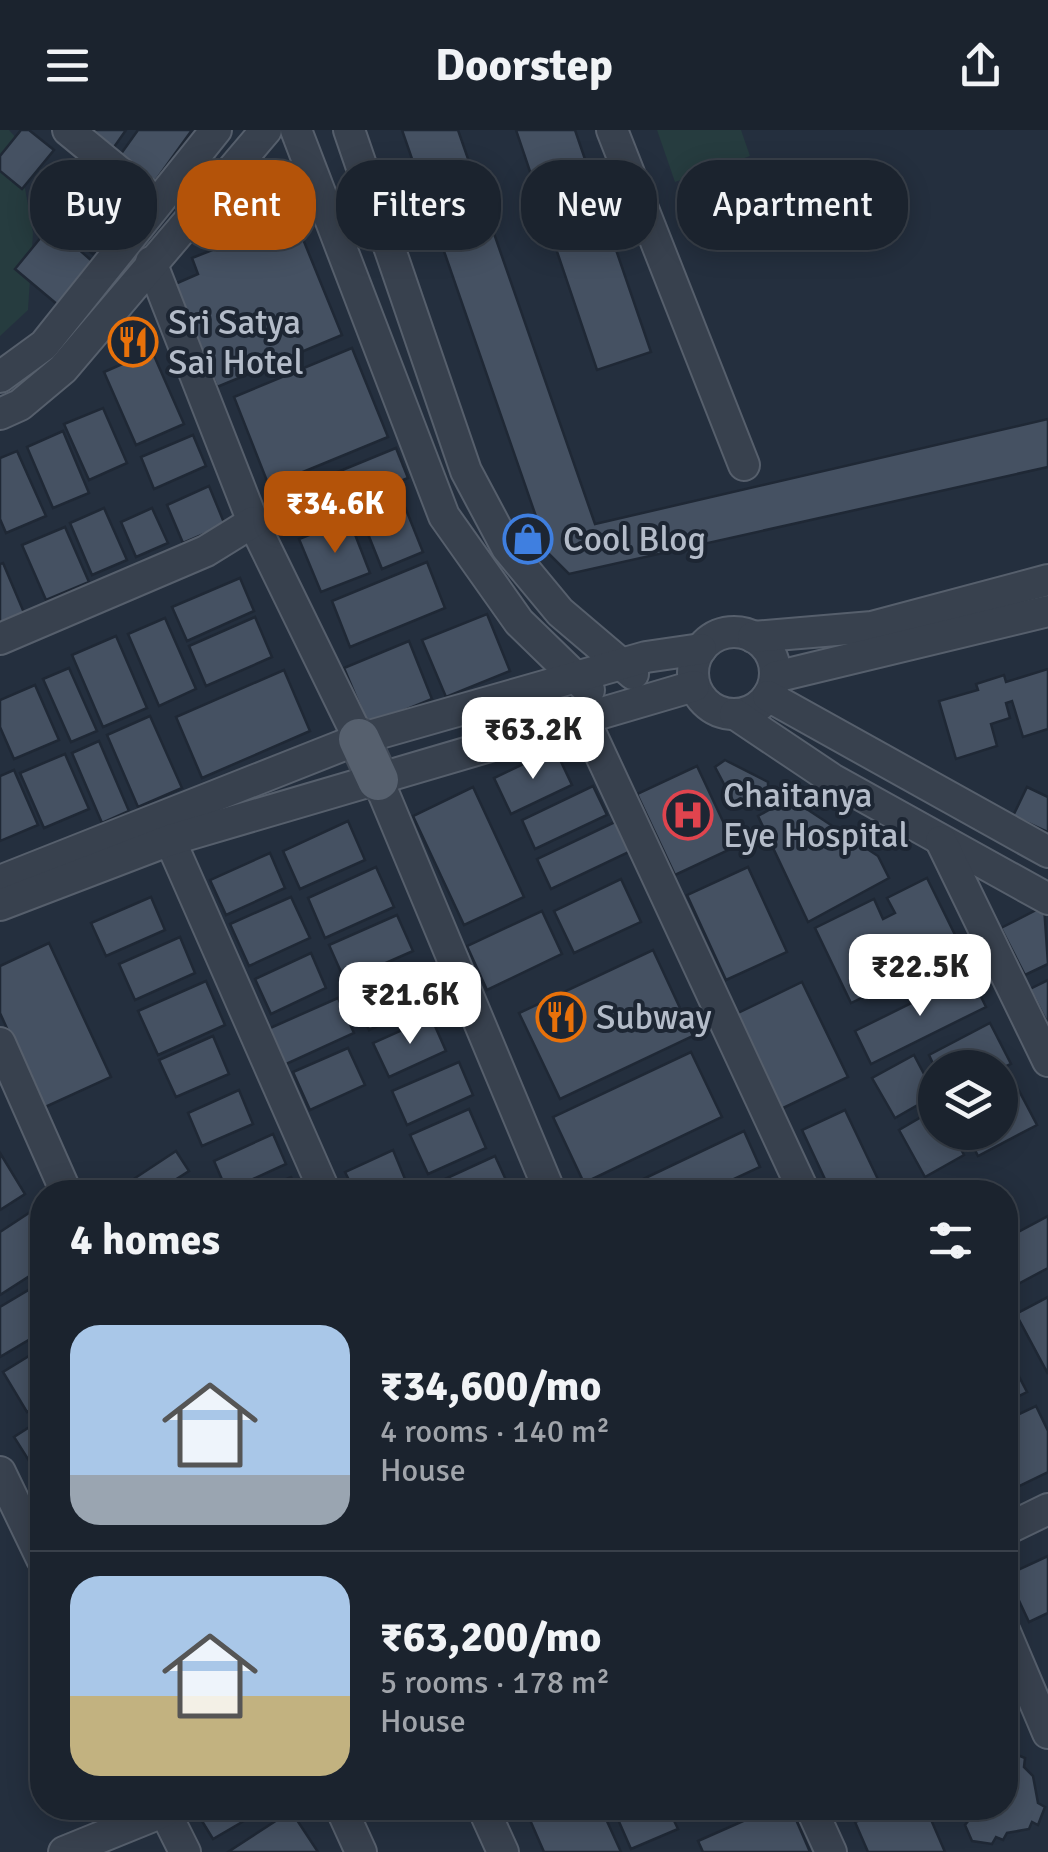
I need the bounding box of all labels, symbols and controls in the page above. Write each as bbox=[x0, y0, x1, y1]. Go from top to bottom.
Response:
icon: menu bbox=[40, 38, 95, 93]
text: Doorstep bbox=[435, 38, 613, 93]
icon: share bbox=[953, 38, 1008, 93]
chip: Buy bbox=[30, 160, 157, 250]
chip: Rent bbox=[177, 160, 316, 250]
chip: Filters bbox=[336, 160, 501, 250]
chip: New bbox=[521, 160, 657, 250]
chip: Apartment bbox=[677, 160, 908, 250]
place label: Sri Satya Sai Hotel bbox=[168, 301, 304, 384]
restaurant icon: Sri Satya Sai Hotel bbox=[107, 316, 159, 368]
pin: ₹34.6K bbox=[254, 471, 416, 556]
text: ₹34.6K bbox=[286, 484, 384, 523]
shop icon: Cool Blog bbox=[502, 513, 554, 565]
place label: Cool Blog bbox=[563, 518, 706, 561]
pin: ₹63.2K bbox=[452, 697, 614, 782]
text: ₹63.2K bbox=[484, 710, 582, 749]
place label: Chaitanya Eye Hospital bbox=[723, 774, 909, 857]
hospital icon: Chaitanya Eye Hospital bbox=[662, 789, 714, 841]
pin: ₹22.5K bbox=[839, 934, 1001, 1019]
text: ₹22.5K bbox=[871, 947, 969, 986]
pin: ₹21.6K bbox=[329, 962, 491, 1047]
text: ₹21.6K bbox=[361, 975, 459, 1014]
restaurant icon: Subway bbox=[535, 991, 587, 1043]
place label: Subway bbox=[596, 996, 712, 1039]
map controls bbox=[918, 1050, 1018, 1150]
button: layers bbox=[918, 1050, 1018, 1150]
icon: filters bbox=[923, 1213, 978, 1268]
text: 4 homes bbox=[70, 1215, 220, 1266]
text: ₹34,600/mo bbox=[380, 1361, 601, 1412]
icon: home bbox=[150, 1365, 270, 1485]
text: 4 rooms · 140 m² bbox=[380, 1412, 610, 1451]
text: House bbox=[380, 1451, 466, 1490]
text: ₹63,200/mo bbox=[380, 1612, 601, 1663]
icon: home bbox=[150, 1616, 270, 1736]
text: 5 rooms · 178 m² bbox=[380, 1663, 610, 1702]
text: House bbox=[380, 1702, 466, 1741]

